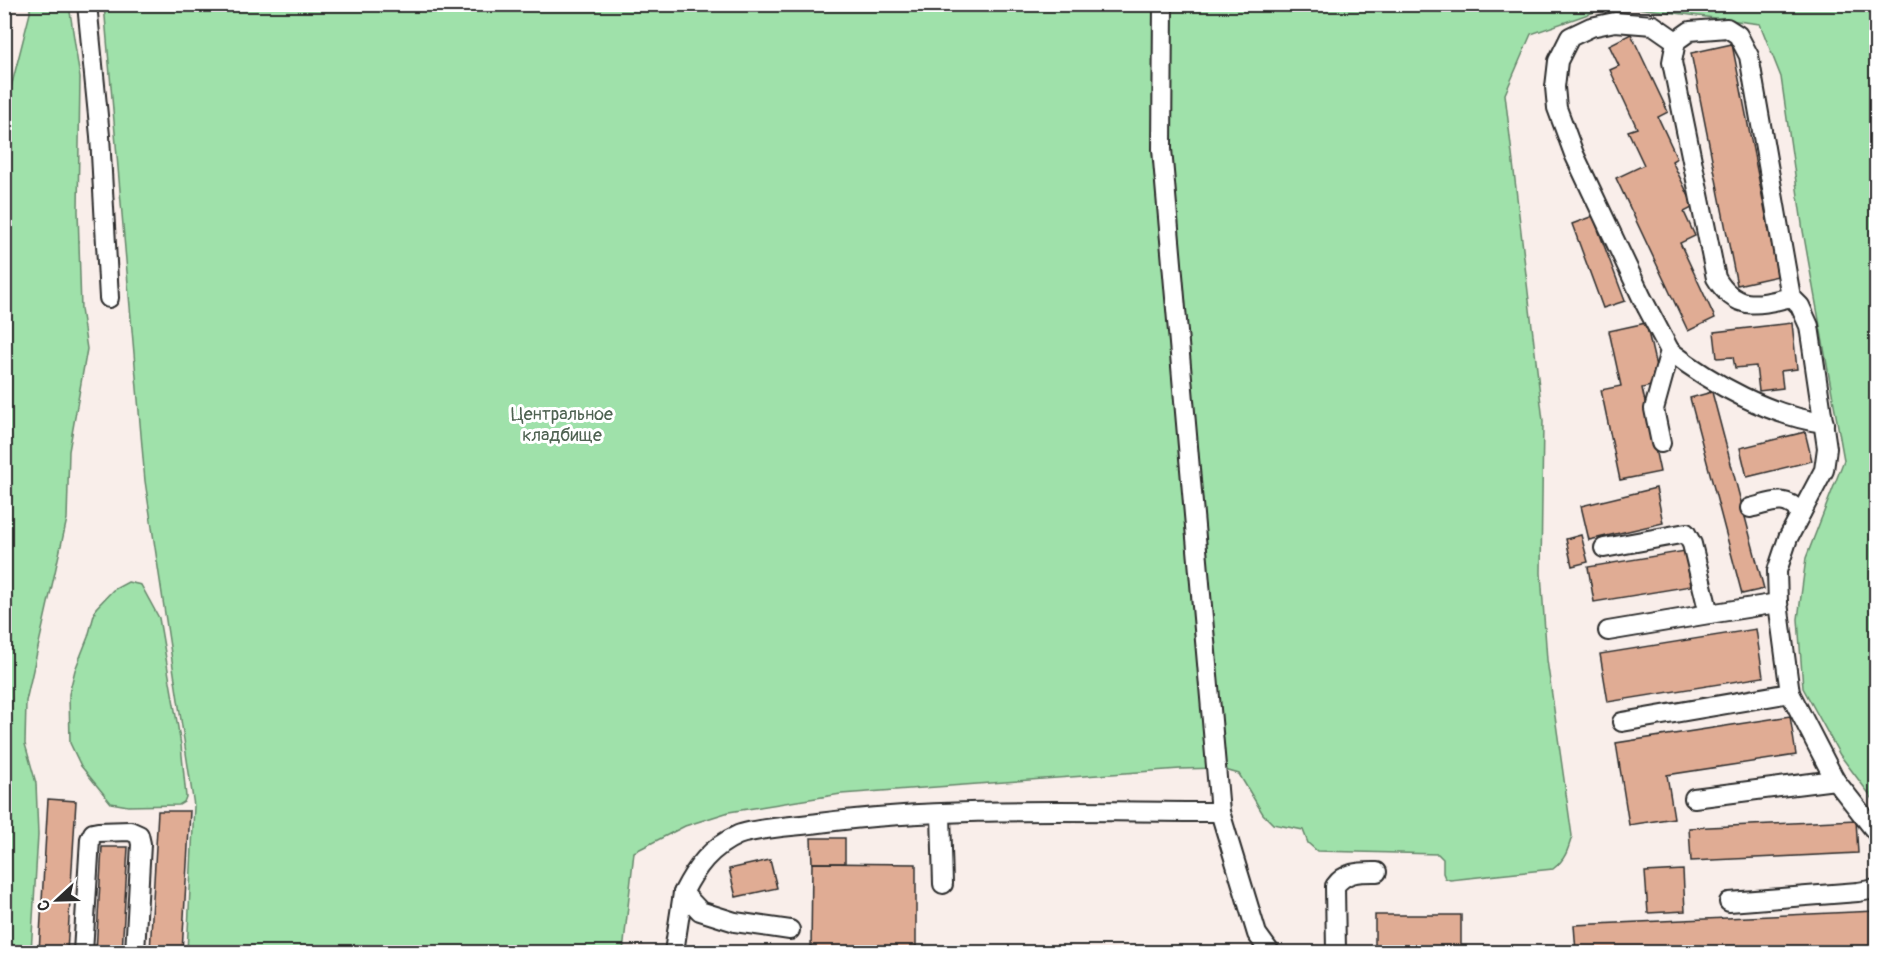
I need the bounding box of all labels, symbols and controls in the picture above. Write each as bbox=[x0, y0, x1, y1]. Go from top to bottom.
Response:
park label: Центральное кладбище bbox=[511, 403, 613, 447]
north arrow bbox=[27, 870, 87, 930]
text: С bbox=[33, 897, 55, 914]

